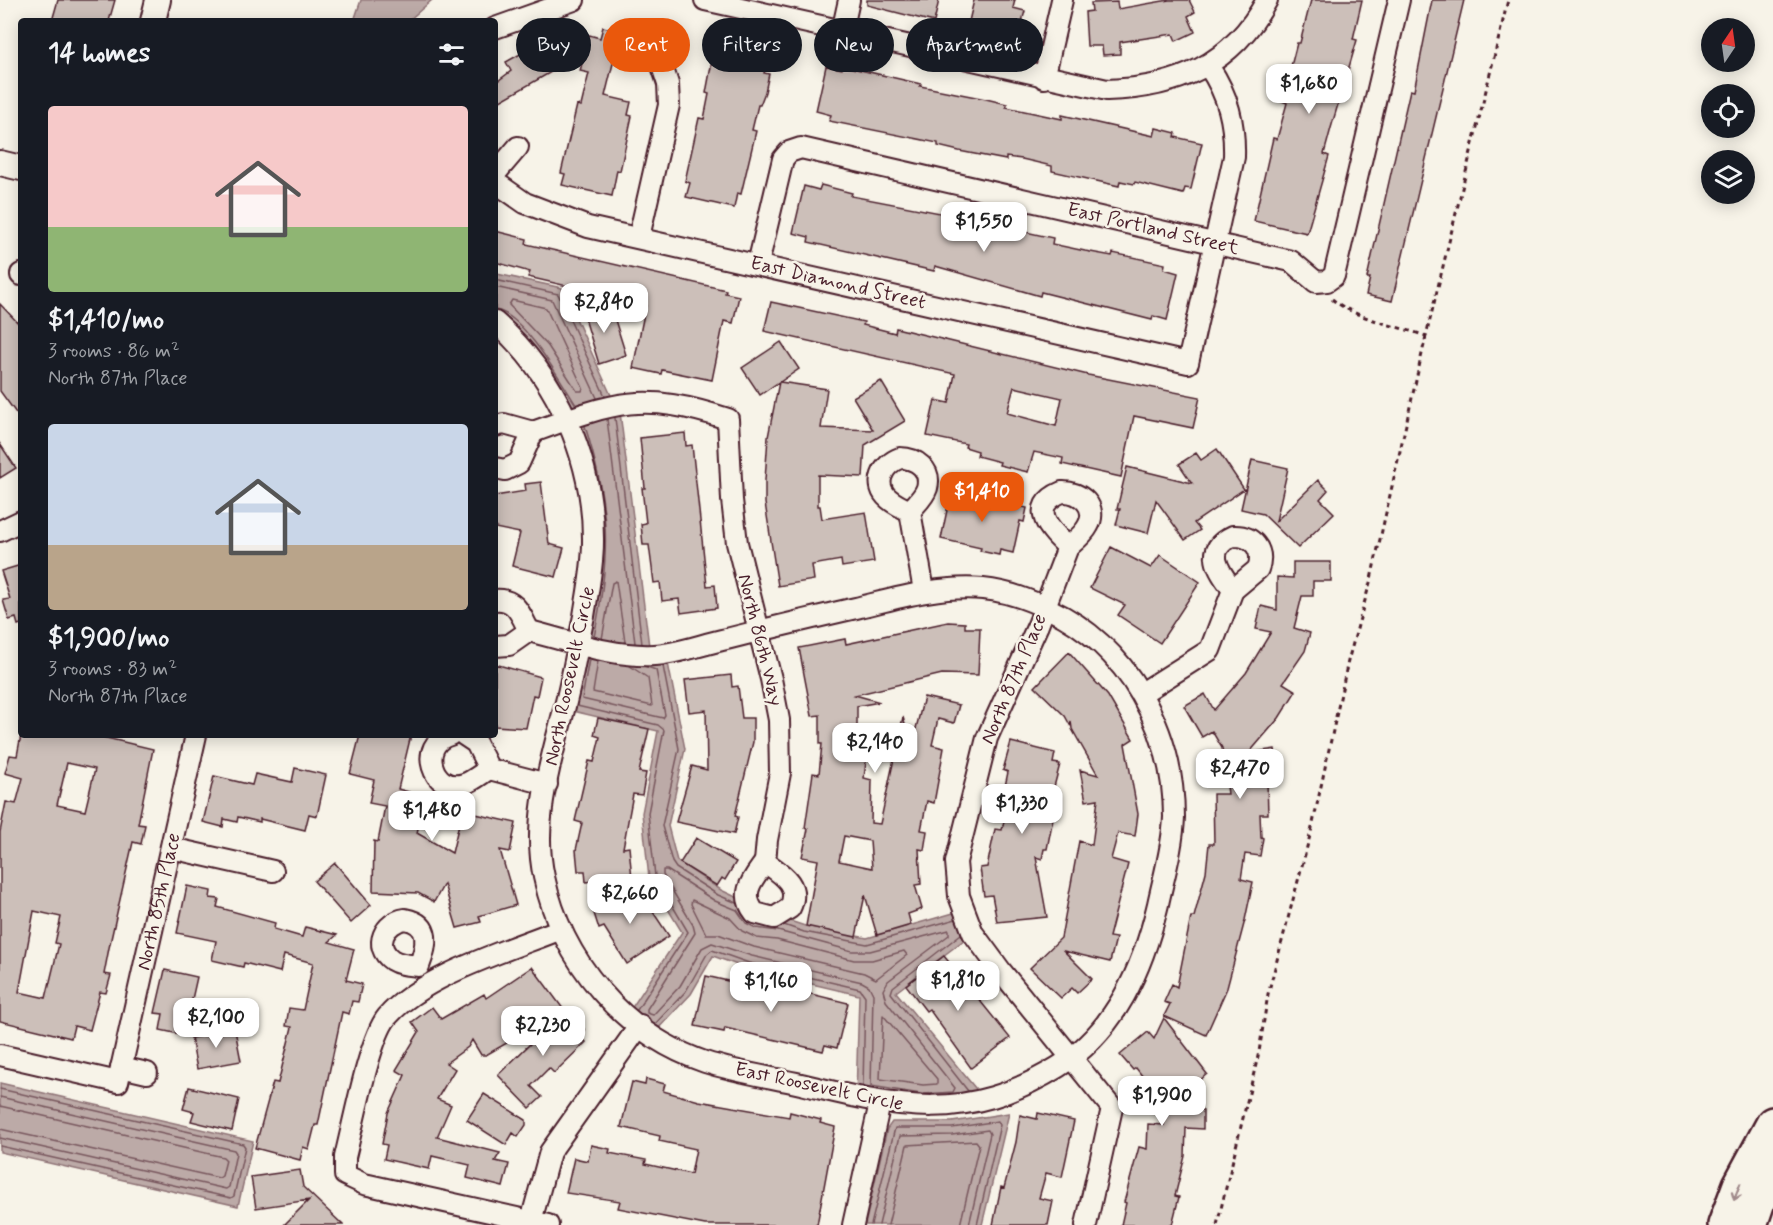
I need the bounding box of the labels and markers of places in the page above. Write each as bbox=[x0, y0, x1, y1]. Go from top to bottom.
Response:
pin: $1,680 bbox=[1260, 64, 1358, 115]
pin: $1,550 bbox=[935, 202, 1033, 253]
pin: $2,840 bbox=[555, 283, 653, 334]
pin: $1,410 bbox=[933, 472, 1031, 523]
pin: $2,140 bbox=[826, 723, 924, 774]
pin: $2,470 bbox=[1191, 749, 1289, 800]
pin: $1,330 bbox=[973, 784, 1071, 835]
pin: $1,480 bbox=[383, 791, 481, 842]
pin: $2,660 bbox=[581, 874, 679, 925]
pin: $1,810 bbox=[909, 961, 1007, 1012]
pin: $1,160 bbox=[722, 962, 820, 1013]
pin: $2,100 bbox=[167, 998, 265, 1049]
pin: $2,230 bbox=[494, 1006, 592, 1057]
pin: $1,900 bbox=[1113, 1076, 1211, 1127]

